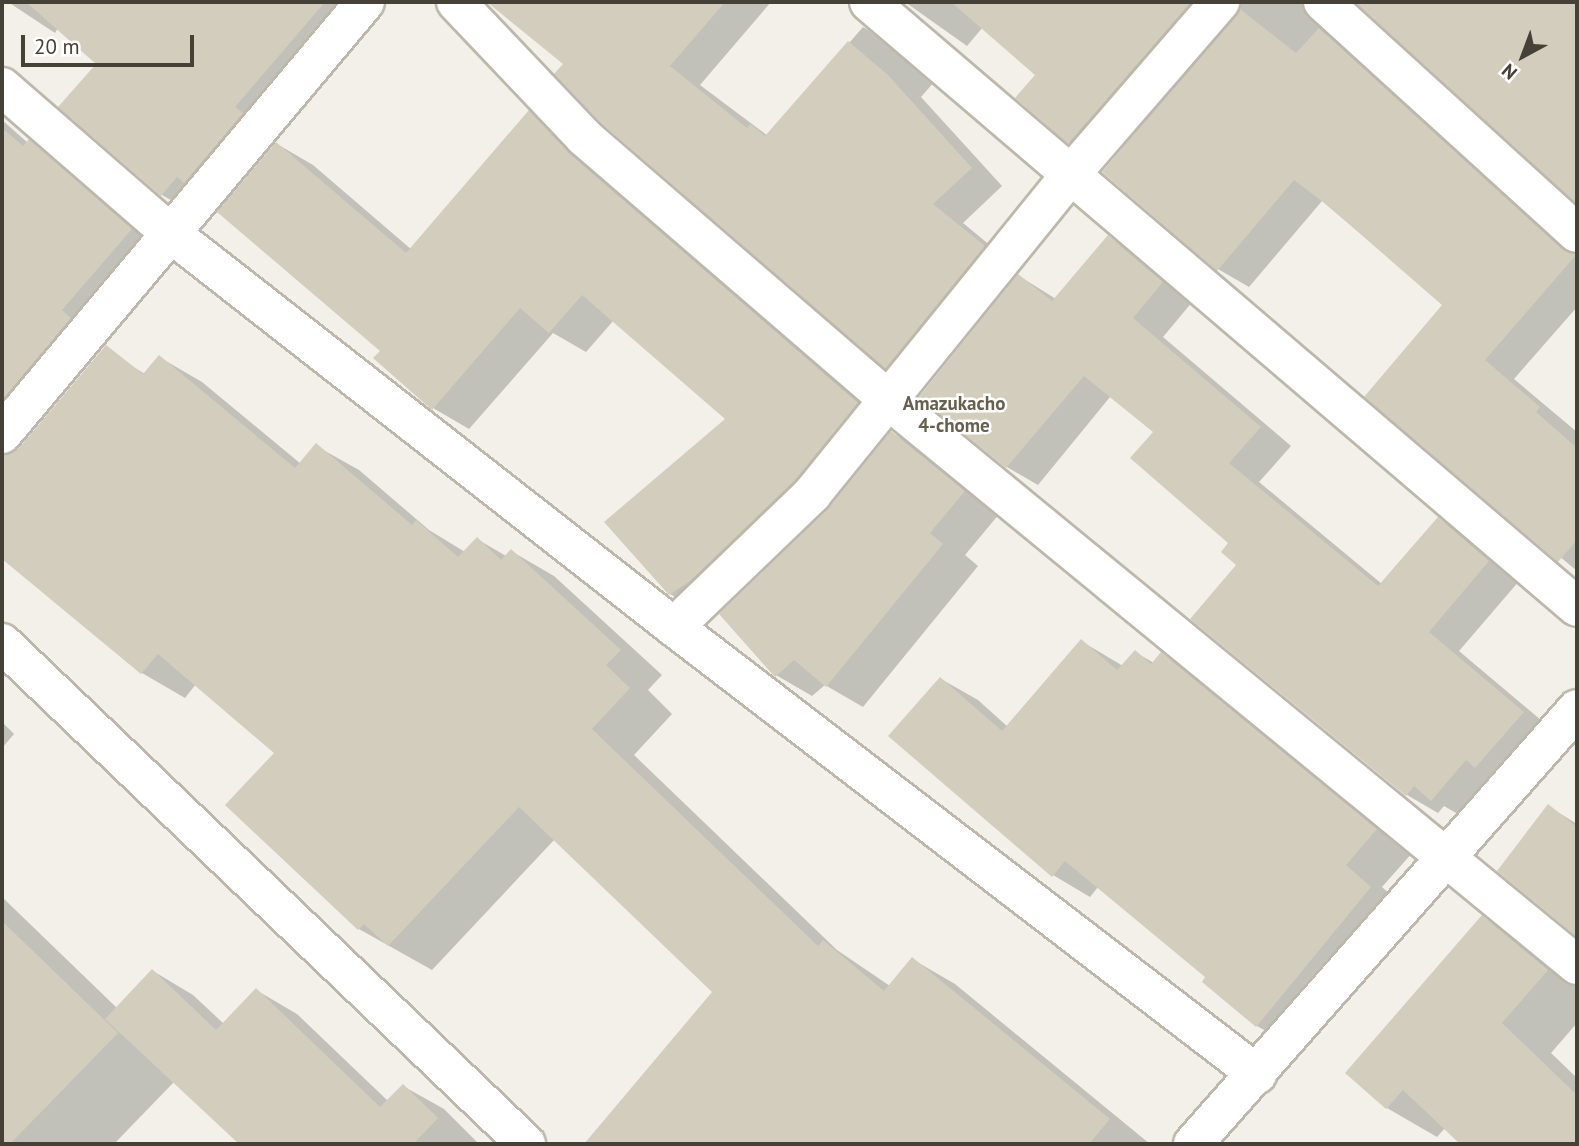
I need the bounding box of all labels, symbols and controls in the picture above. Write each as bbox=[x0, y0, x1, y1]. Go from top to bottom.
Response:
scale bar bbox=[24, 21, 198, 65]
north arrow bbox=[1488, 21, 1558, 91]
text: 20 m bbox=[34, 33, 80, 60]
text: N bbox=[1497, 59, 1522, 85]
district label: Amazukacho 4-chome bbox=[903, 393, 1005, 437]

